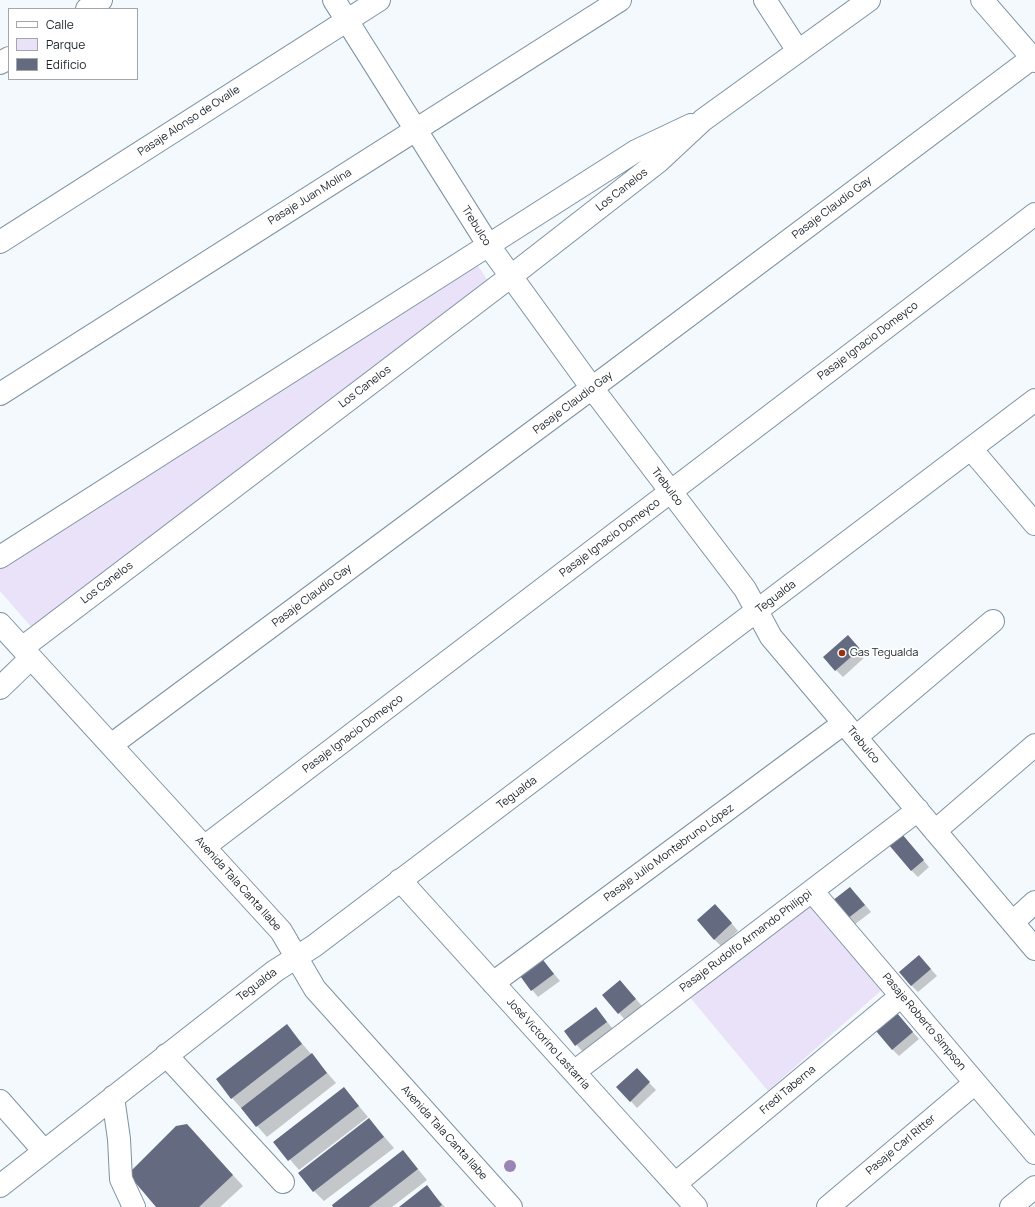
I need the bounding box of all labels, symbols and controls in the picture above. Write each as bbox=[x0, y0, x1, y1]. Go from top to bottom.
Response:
legend bbox=[8, 8, 138, 80]
text: Calle bbox=[46, 16, 74, 33]
text: Parque bbox=[46, 36, 85, 53]
text: Edificio bbox=[46, 56, 86, 73]
street label: Pasaje Alonso de Ovalle bbox=[136, 83, 242, 159]
street label: Pasaje Juan Molina bbox=[266, 166, 354, 228]
street label: Los Canelos bbox=[594, 166, 650, 214]
street label: Pasaje Claudio Gay bbox=[790, 174, 874, 242]
street label: Trebulco bbox=[459, 204, 493, 248]
street label: Pasaje Ignacio Domeyco bbox=[815, 299, 921, 383]
street label: Los Canelos bbox=[336, 363, 394, 411]
street label: Pasaje Claudio Gay bbox=[531, 369, 615, 437]
street label: Trebulco bbox=[648, 465, 686, 509]
street label: Pasaje Ignacio Domeyco bbox=[557, 496, 663, 580]
street label: Los Canelos bbox=[78, 559, 136, 607]
street label: Pasaje Claudio Gay bbox=[270, 562, 354, 630]
street label: Tegualda bbox=[753, 578, 799, 616]
place label: Gas Tegualda bbox=[850, 646, 918, 660]
marker: Gas Tegualda bbox=[837, 648, 847, 658]
street label: Pasaje Ignacio Domeyco bbox=[300, 692, 406, 776]
street label: Trebulco bbox=[844, 724, 882, 766]
street label: Tegualda bbox=[494, 774, 540, 812]
street label: Pasaje Julio Montebruno López bbox=[602, 801, 736, 905]
street label: Avenida Tala Canta Ilabe bbox=[192, 834, 284, 934]
street label: Pasaje Rudolfo Armando Philippi bbox=[677, 887, 815, 995]
street label: Tegualda bbox=[234, 966, 280, 1004]
street label: Pasaje Roberto Simpson bbox=[879, 971, 969, 1073]
street label: José Victorino Lastarria bbox=[504, 996, 592, 1092]
street label: Fredi Taberna bbox=[757, 1063, 819, 1117]
street label: Avenida Tala Canta Ilabe bbox=[398, 1083, 490, 1183]
street label: Pasaje Carl Ritter bbox=[864, 1112, 938, 1178]

